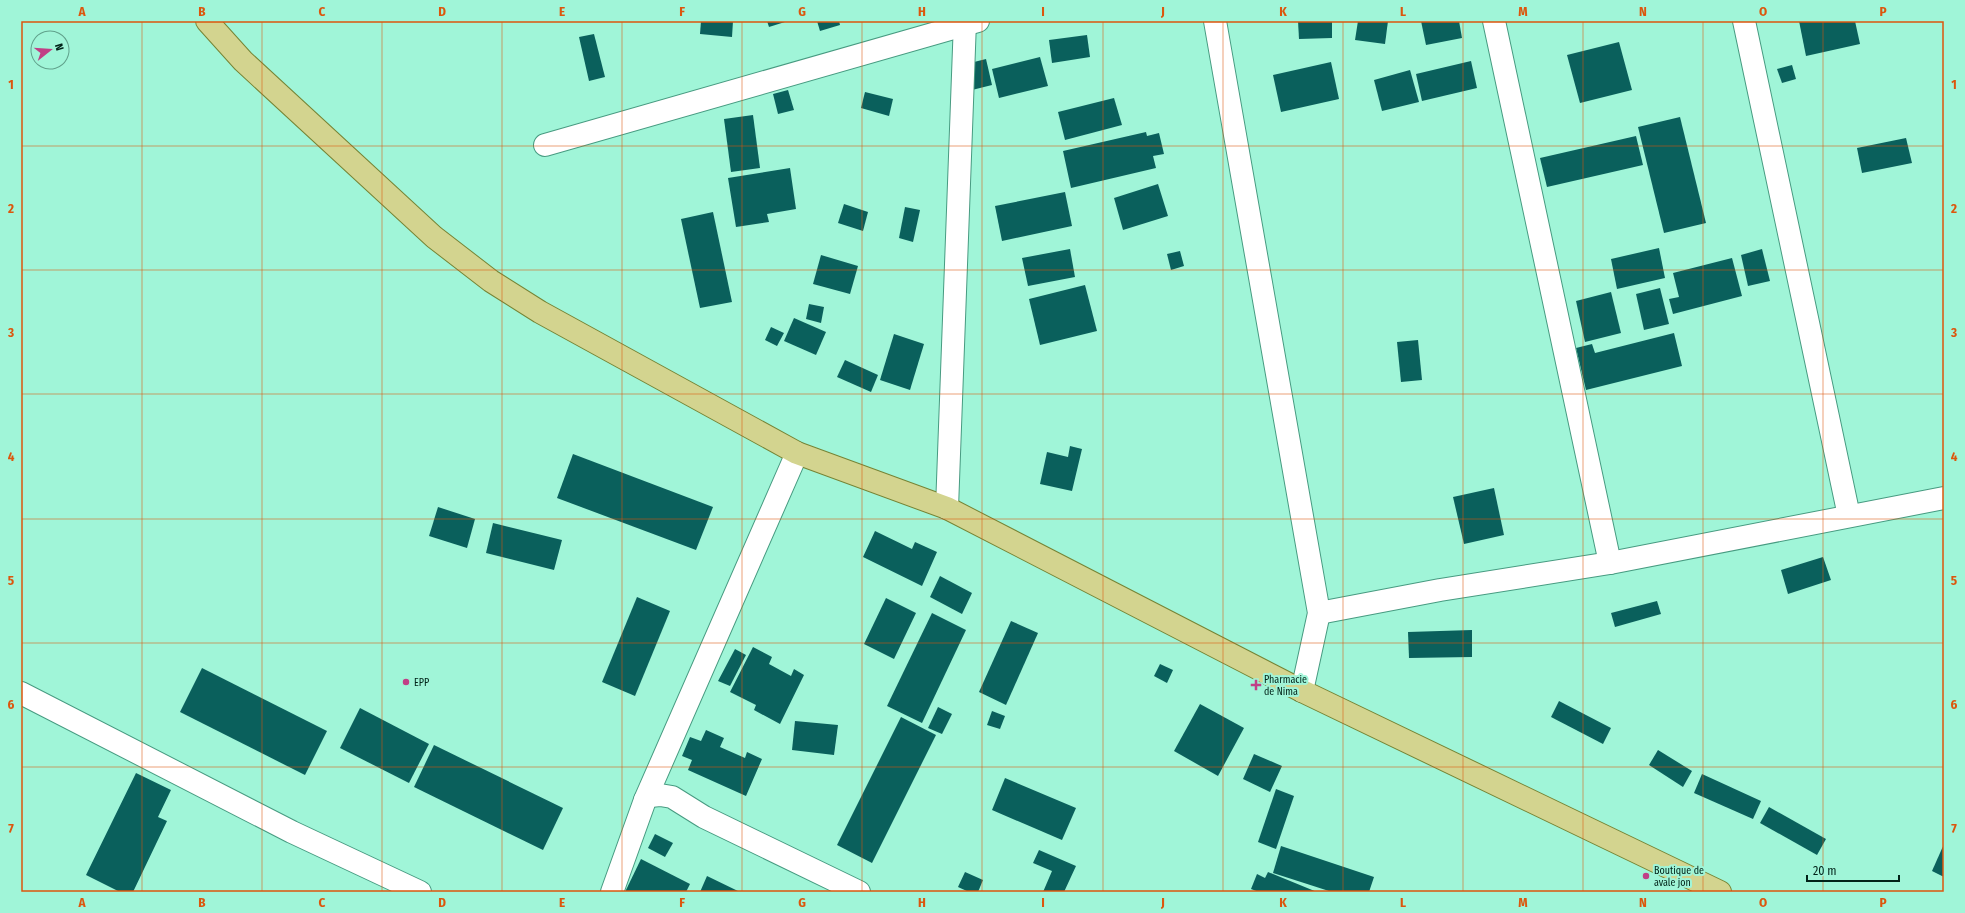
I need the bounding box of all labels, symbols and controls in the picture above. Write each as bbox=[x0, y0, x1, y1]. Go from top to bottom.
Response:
text: A bbox=[77, 4, 86, 19]
text: B bbox=[198, 4, 206, 19]
text: C bbox=[319, 4, 326, 19]
text: D bbox=[438, 4, 446, 19]
text: E bbox=[559, 4, 565, 19]
text: F bbox=[679, 4, 685, 19]
text: G bbox=[798, 4, 806, 19]
text: H bbox=[918, 4, 926, 19]
text: I bbox=[1041, 4, 1045, 19]
text: J bbox=[1160, 4, 1165, 19]
text: K bbox=[1279, 4, 1287, 19]
text: L bbox=[1400, 4, 1406, 19]
text: M bbox=[1518, 4, 1528, 19]
text: N bbox=[1639, 4, 1647, 19]
text: O bbox=[1759, 4, 1767, 19]
text: P bbox=[1879, 4, 1887, 19]
north arrow bbox=[30, 30, 70, 70]
text: N bbox=[52, 42, 66, 52]
text: 1 bbox=[8, 77, 14, 92]
text: 1 bbox=[1951, 77, 1957, 92]
text: 2 bbox=[7, 201, 14, 216]
text: 2 bbox=[1950, 201, 1957, 216]
text: 3 bbox=[7, 325, 14, 340]
text: 3 bbox=[1950, 325, 1957, 340]
text: 4 bbox=[8, 449, 15, 464]
text: 4 bbox=[1951, 449, 1958, 464]
text: 5 bbox=[8, 573, 14, 588]
text: 5 bbox=[1951, 573, 1957, 588]
place label: Pharmacie de Nima bbox=[1264, 674, 1307, 698]
marker: EPP bbox=[401, 677, 411, 687]
place label: EPP bbox=[414, 677, 429, 689]
marker: Pharmacie de Nima bbox=[1251, 680, 1261, 690]
text: 6 bbox=[8, 697, 15, 712]
text: 6 bbox=[1951, 697, 1958, 712]
text: 7 bbox=[8, 821, 14, 836]
text: 7 bbox=[1951, 821, 1957, 836]
scale bar bbox=[1807, 857, 1899, 883]
text: 20 m bbox=[1813, 864, 1837, 878]
place label: Boutique de avale jon bbox=[1654, 865, 1704, 889]
marker: Boutique de avale jon bbox=[1641, 871, 1651, 881]
text: A bbox=[77, 895, 86, 910]
text: B bbox=[198, 895, 206, 910]
text: C bbox=[319, 895, 326, 910]
text: D bbox=[438, 895, 446, 910]
text: E bbox=[559, 895, 565, 910]
text: F bbox=[679, 895, 685, 910]
text: G bbox=[798, 895, 806, 910]
text: H bbox=[918, 895, 926, 910]
text: I bbox=[1041, 895, 1045, 910]
text: J bbox=[1160, 895, 1165, 910]
text: K bbox=[1279, 895, 1287, 910]
text: L bbox=[1400, 895, 1406, 910]
text: M bbox=[1518, 895, 1528, 910]
text: N bbox=[1639, 895, 1647, 910]
text: O bbox=[1759, 895, 1767, 910]
text: P bbox=[1879, 895, 1887, 910]

